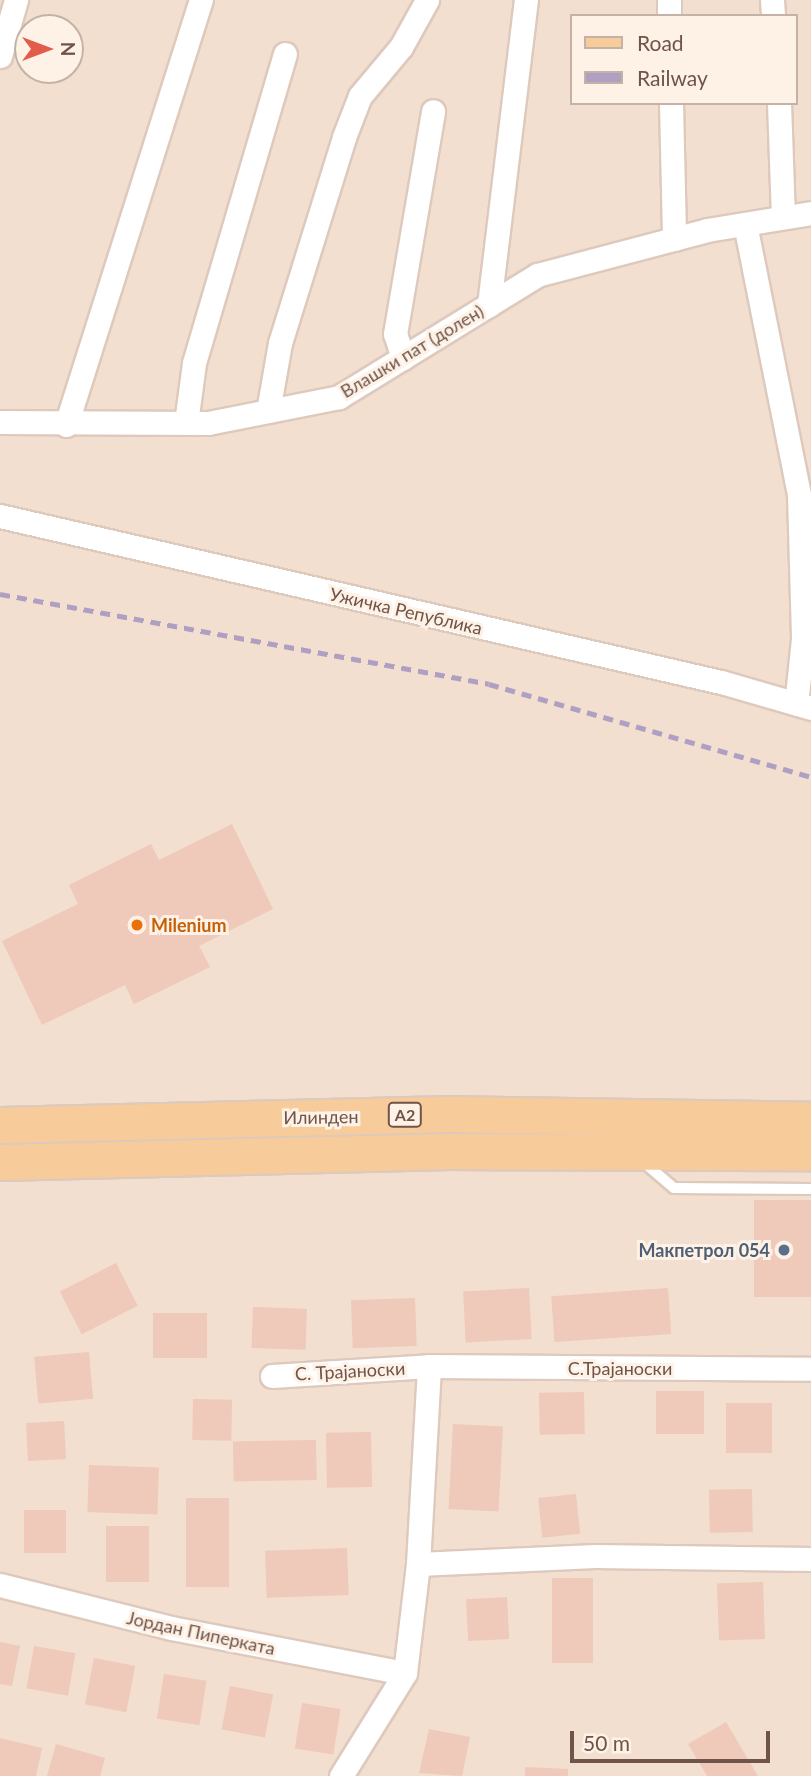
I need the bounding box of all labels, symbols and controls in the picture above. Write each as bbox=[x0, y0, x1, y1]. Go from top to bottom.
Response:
north arrow bbox=[14, 14, 84, 84]
legend bbox=[570, 14, 797, 105]
text: Road bbox=[637, 30, 684, 55]
text: N bbox=[57, 42, 80, 56]
text: Railway bbox=[637, 65, 708, 90]
street label: Влашки пат (долен) bbox=[337, 300, 487, 402]
street label: Ужичка Република bbox=[328, 583, 484, 639]
place label: Milenium bbox=[151, 914, 226, 936]
marker: Milenium bbox=[129, 917, 145, 933]
road number: A2 bbox=[388, 1102, 422, 1128]
street label: Илинден bbox=[283, 1106, 359, 1128]
place label: Макпетрол 054 bbox=[638, 1239, 770, 1261]
marker: Макпетрол 054 bbox=[776, 1242, 792, 1258]
street label: С. Трајаноски bbox=[294, 1357, 406, 1385]
street label: С.Трајаноски bbox=[568, 1357, 672, 1379]
street label: Јордан Пиперката bbox=[125, 1607, 277, 1659]
scale bar bbox=[573, 1716, 772, 1760]
text: 50 m bbox=[583, 1730, 630, 1755]

